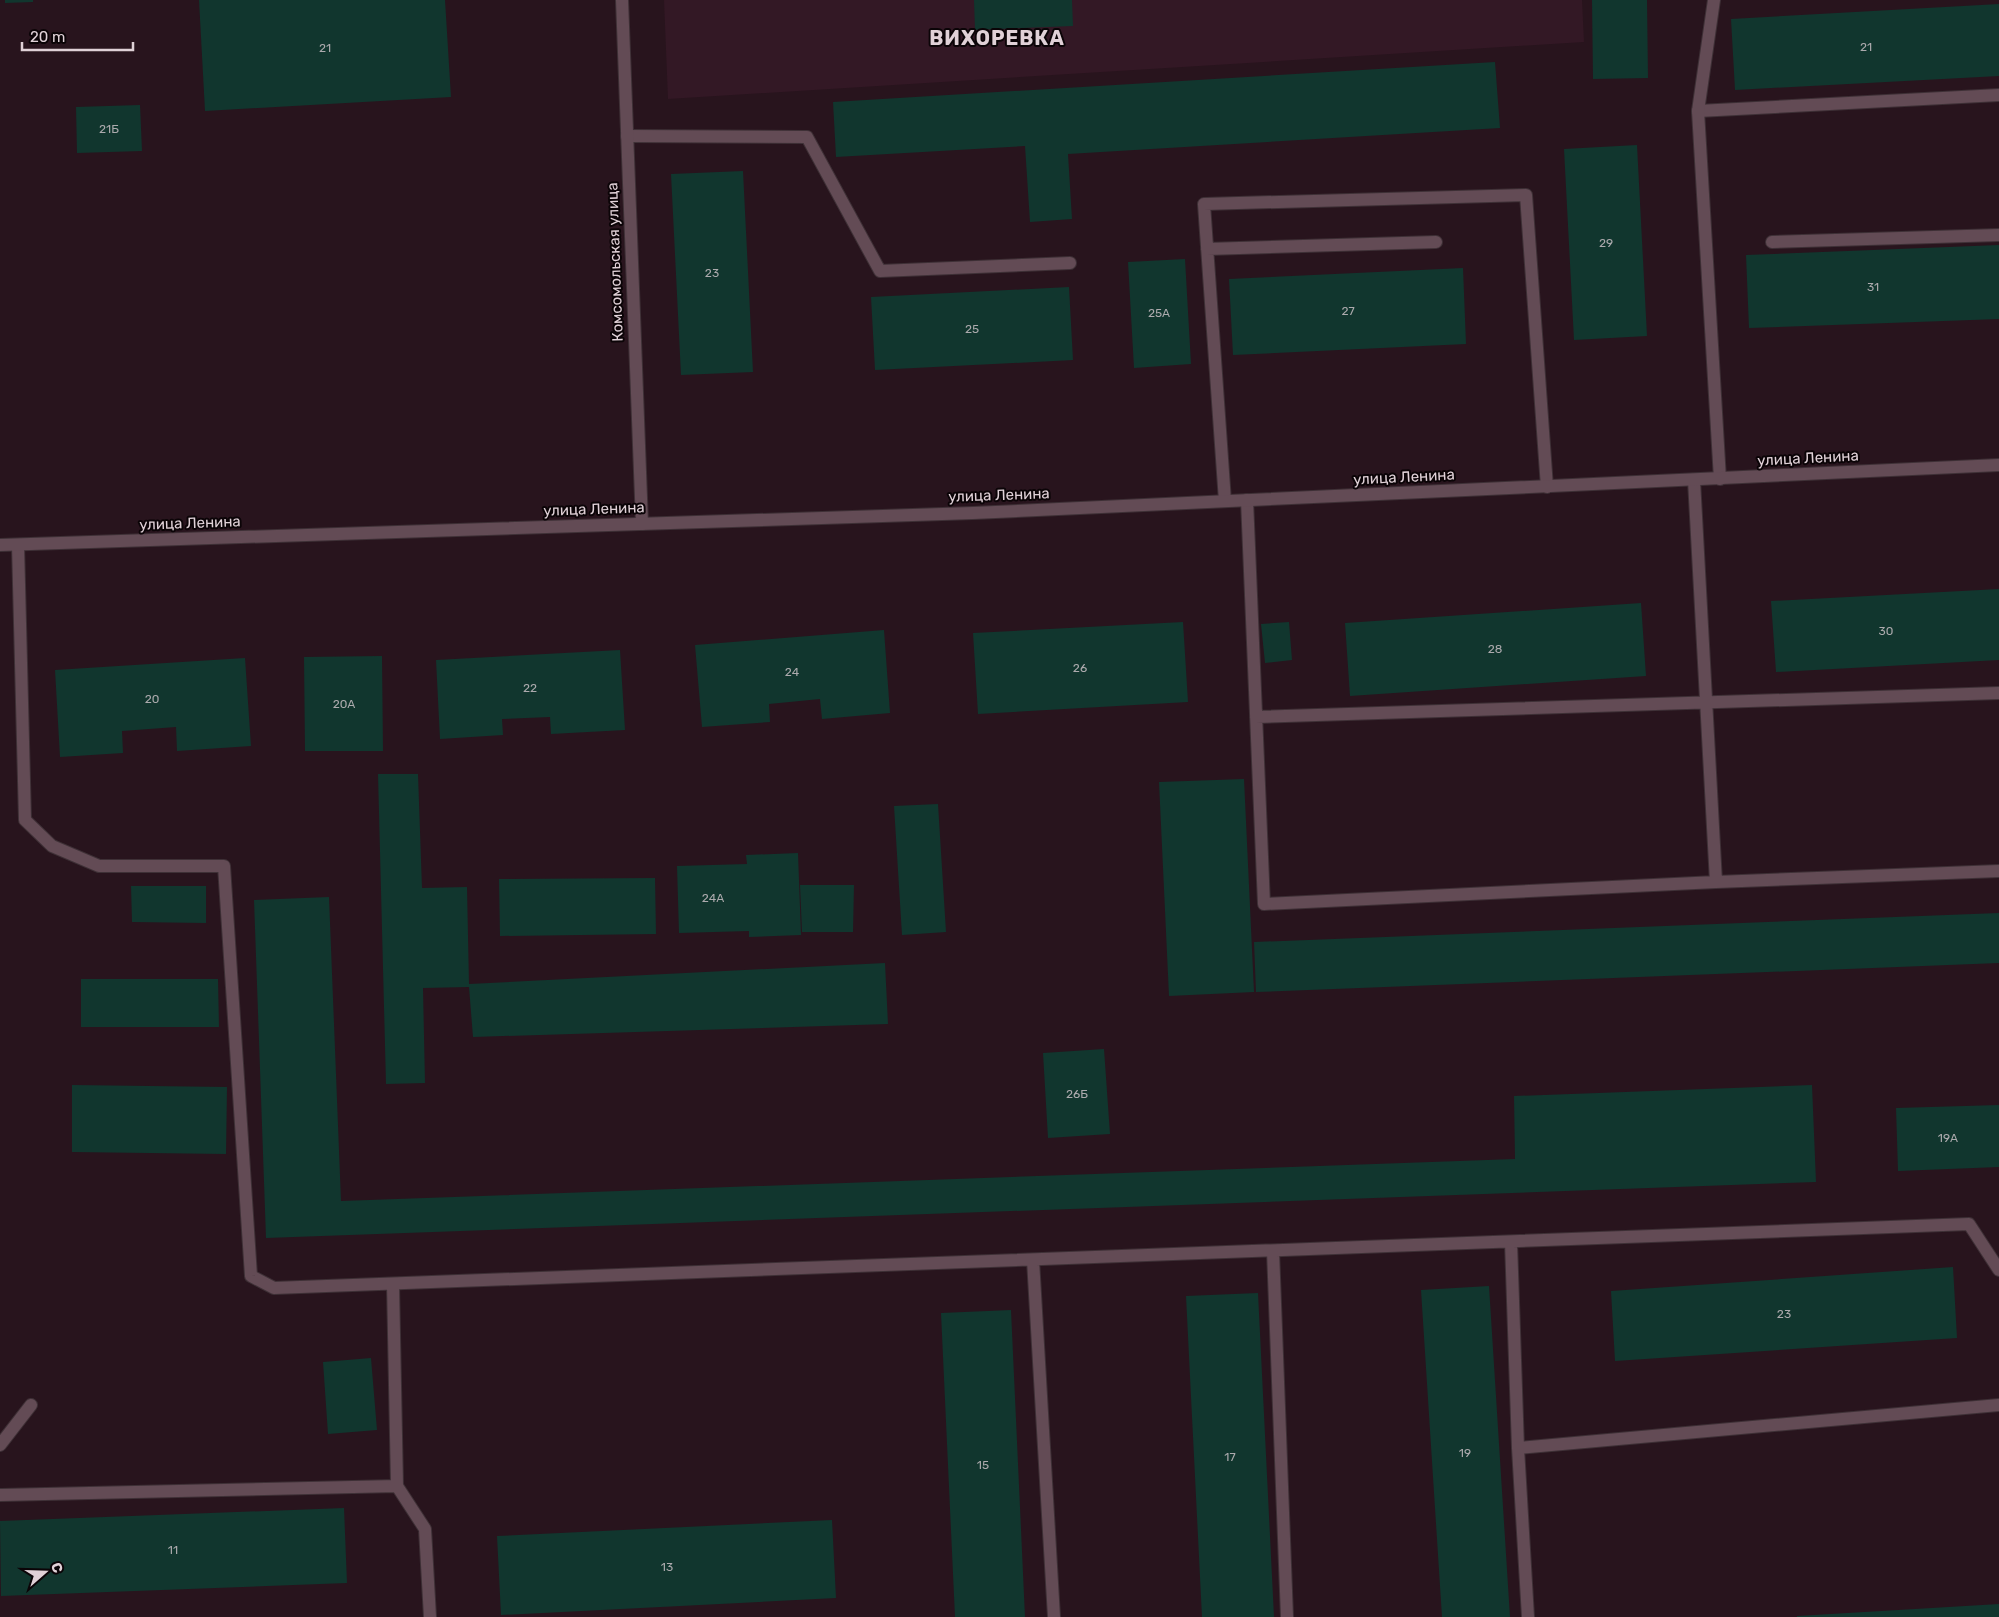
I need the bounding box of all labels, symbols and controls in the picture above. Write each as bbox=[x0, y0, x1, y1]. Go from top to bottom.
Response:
scale bar bbox=[22, 20, 134, 52]
district label: ВИХОРЕВКА bbox=[929, 26, 1065, 50]
text: 20 m bbox=[30, 28, 65, 46]
house number: 21 bbox=[1860, 40, 1872, 54]
house number: 21 bbox=[319, 41, 331, 55]
house number: 21Б bbox=[99, 122, 119, 136]
street label: Комсомольская улица bbox=[603, 182, 627, 342]
house number: 29 bbox=[1599, 236, 1613, 250]
house number: 23 bbox=[705, 266, 719, 280]
house number: 31 bbox=[1867, 280, 1879, 294]
house number: 27 bbox=[1341, 304, 1355, 318]
house number: 25А bbox=[1148, 306, 1170, 320]
house number: 25 bbox=[965, 322, 979, 336]
street label: улица Ленина bbox=[1757, 446, 1859, 470]
street label: улица Ленина bbox=[1353, 465, 1455, 489]
street label: улица Ленина bbox=[948, 484, 1050, 506]
street label: улица Ленина bbox=[543, 498, 645, 520]
street label: улица Ленина bbox=[139, 512, 241, 534]
house number: 30 bbox=[1879, 624, 1893, 638]
house number: 28 bbox=[1488, 642, 1502, 656]
house number: 26 bbox=[1073, 661, 1087, 675]
house number: 24 bbox=[785, 665, 800, 679]
house number: 22 bbox=[523, 681, 537, 695]
house number: 20 bbox=[145, 692, 159, 706]
house number: 20А bbox=[333, 697, 355, 711]
house number: 24А bbox=[702, 891, 724, 905]
house number: 26Б bbox=[1066, 1087, 1088, 1101]
house number: 19А bbox=[1938, 1131, 1958, 1145]
house number: 23 bbox=[1777, 1307, 1791, 1321]
house number: 19 bbox=[1459, 1446, 1471, 1460]
house number: 17 bbox=[1224, 1450, 1236, 1464]
house number: 15 bbox=[977, 1458, 989, 1472]
house number: 11 bbox=[168, 1543, 178, 1557]
north arrow bbox=[20, 1547, 70, 1597]
text: С bbox=[47, 1560, 66, 1575]
house number: 13 bbox=[661, 1560, 673, 1574]

